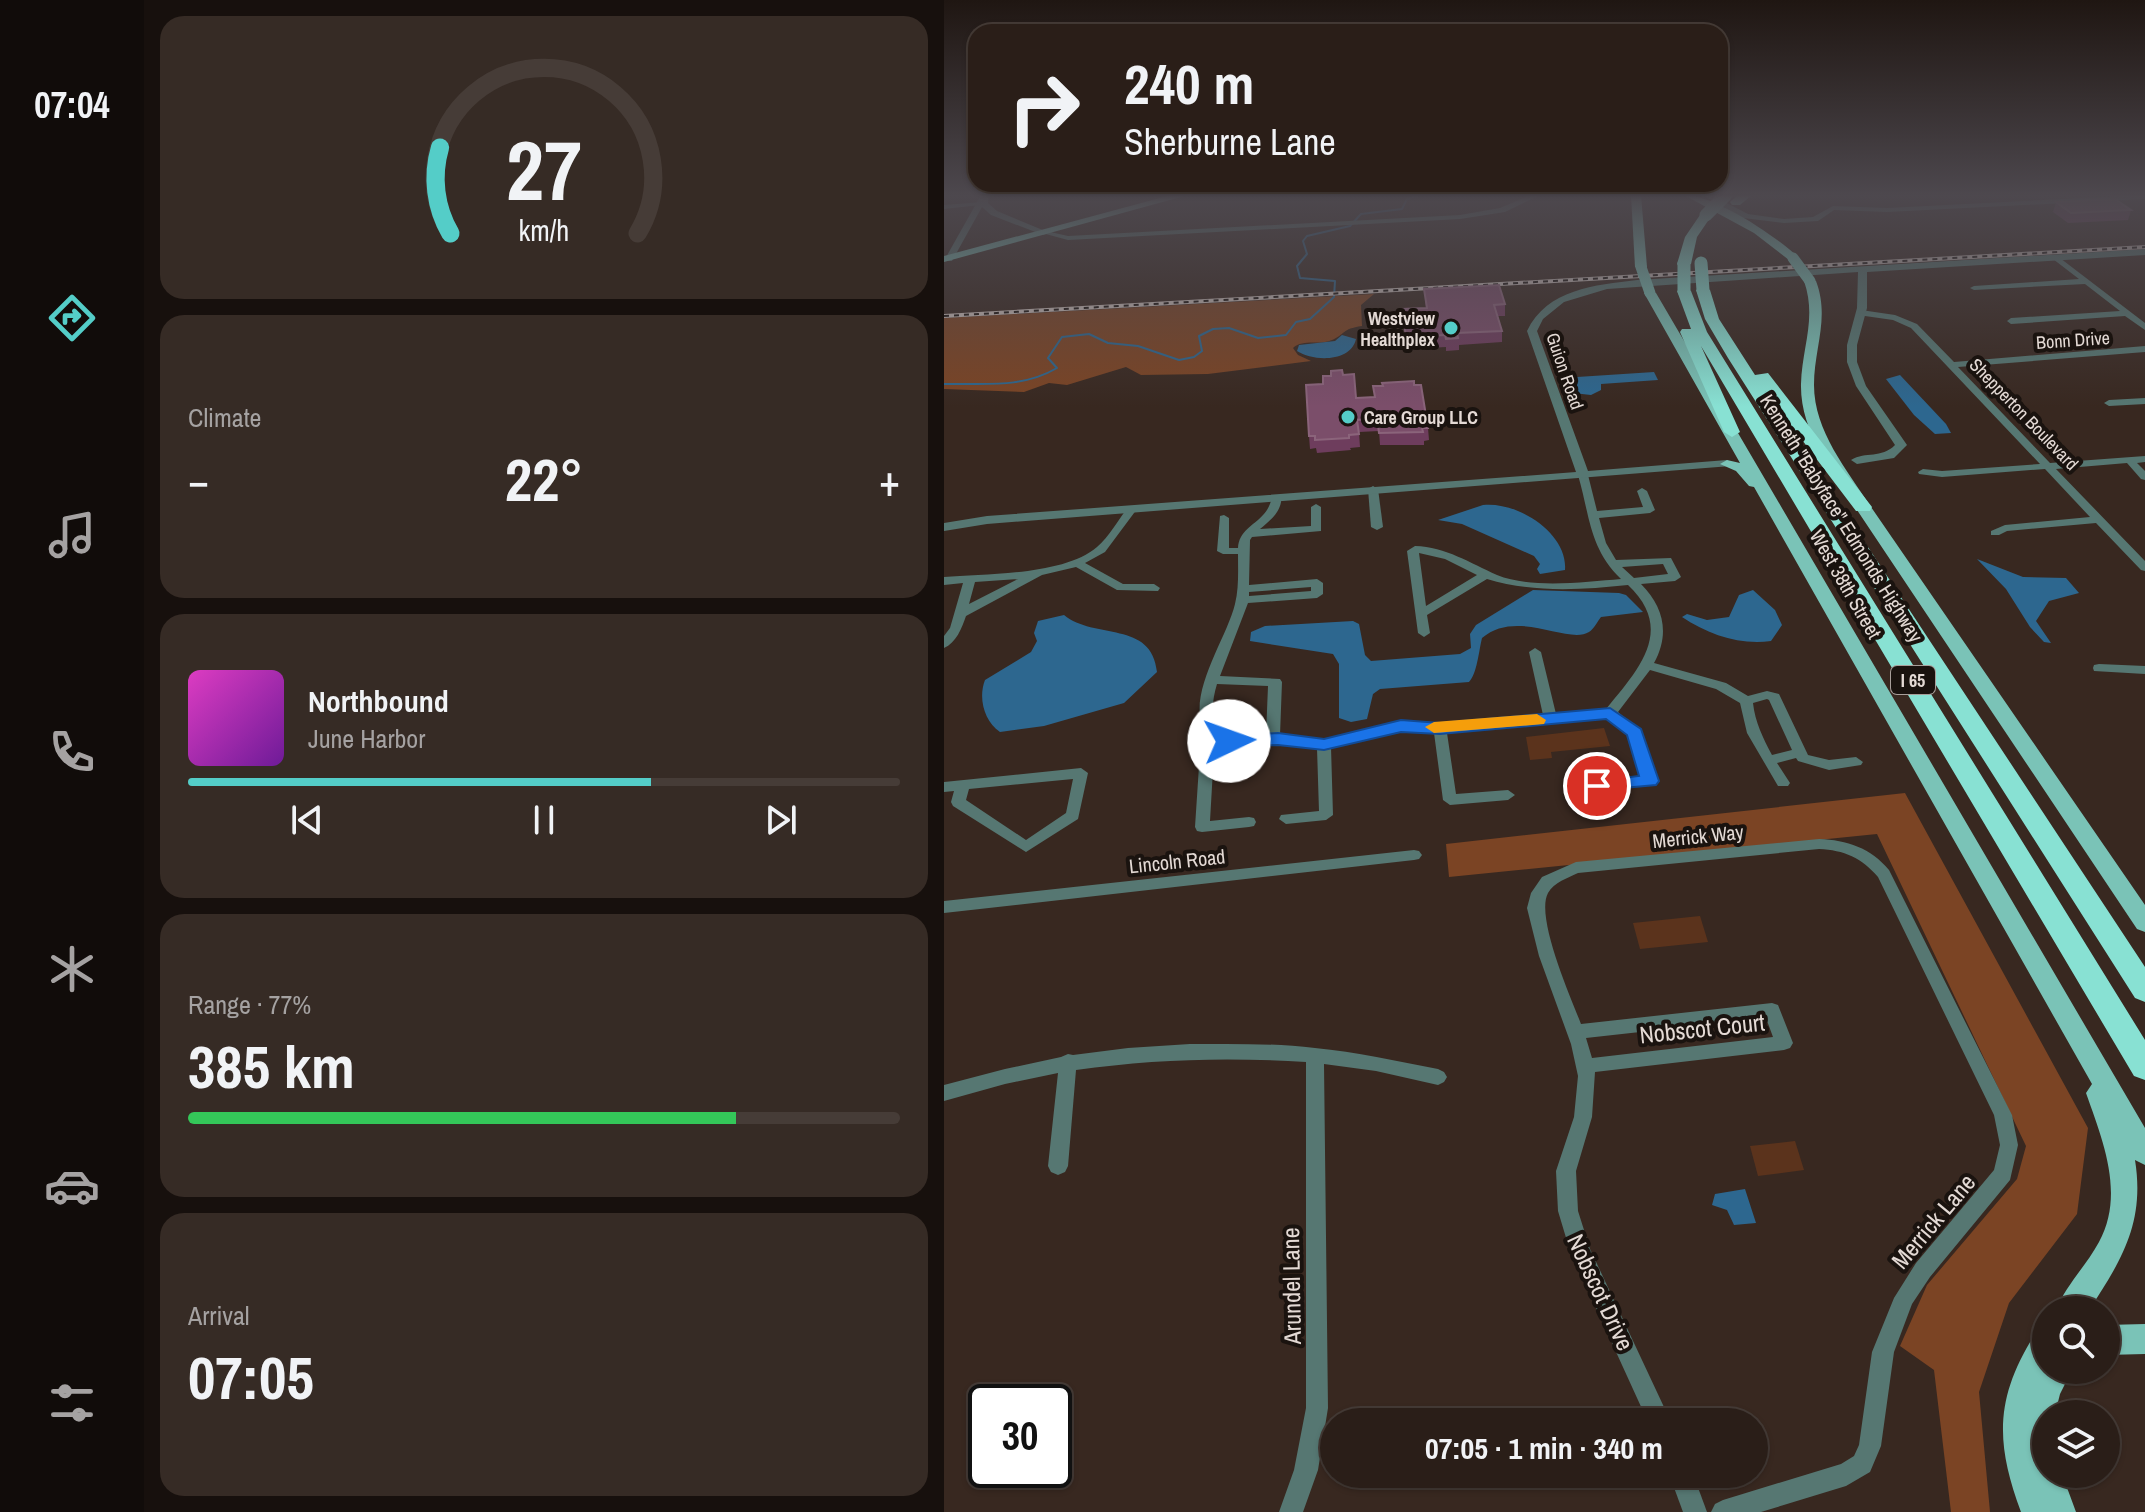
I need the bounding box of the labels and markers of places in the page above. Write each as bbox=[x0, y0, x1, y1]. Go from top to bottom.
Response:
place label: Westview Healthplex bbox=[1360, 306, 1436, 352]
marker: Westview Healthplex bbox=[1442, 319, 1460, 337]
place label: Care Group LLC bbox=[1364, 405, 1478, 430]
marker: Care Group LLC bbox=[1339, 408, 1357, 426]
pin bbox=[1563, 752, 1631, 820]

